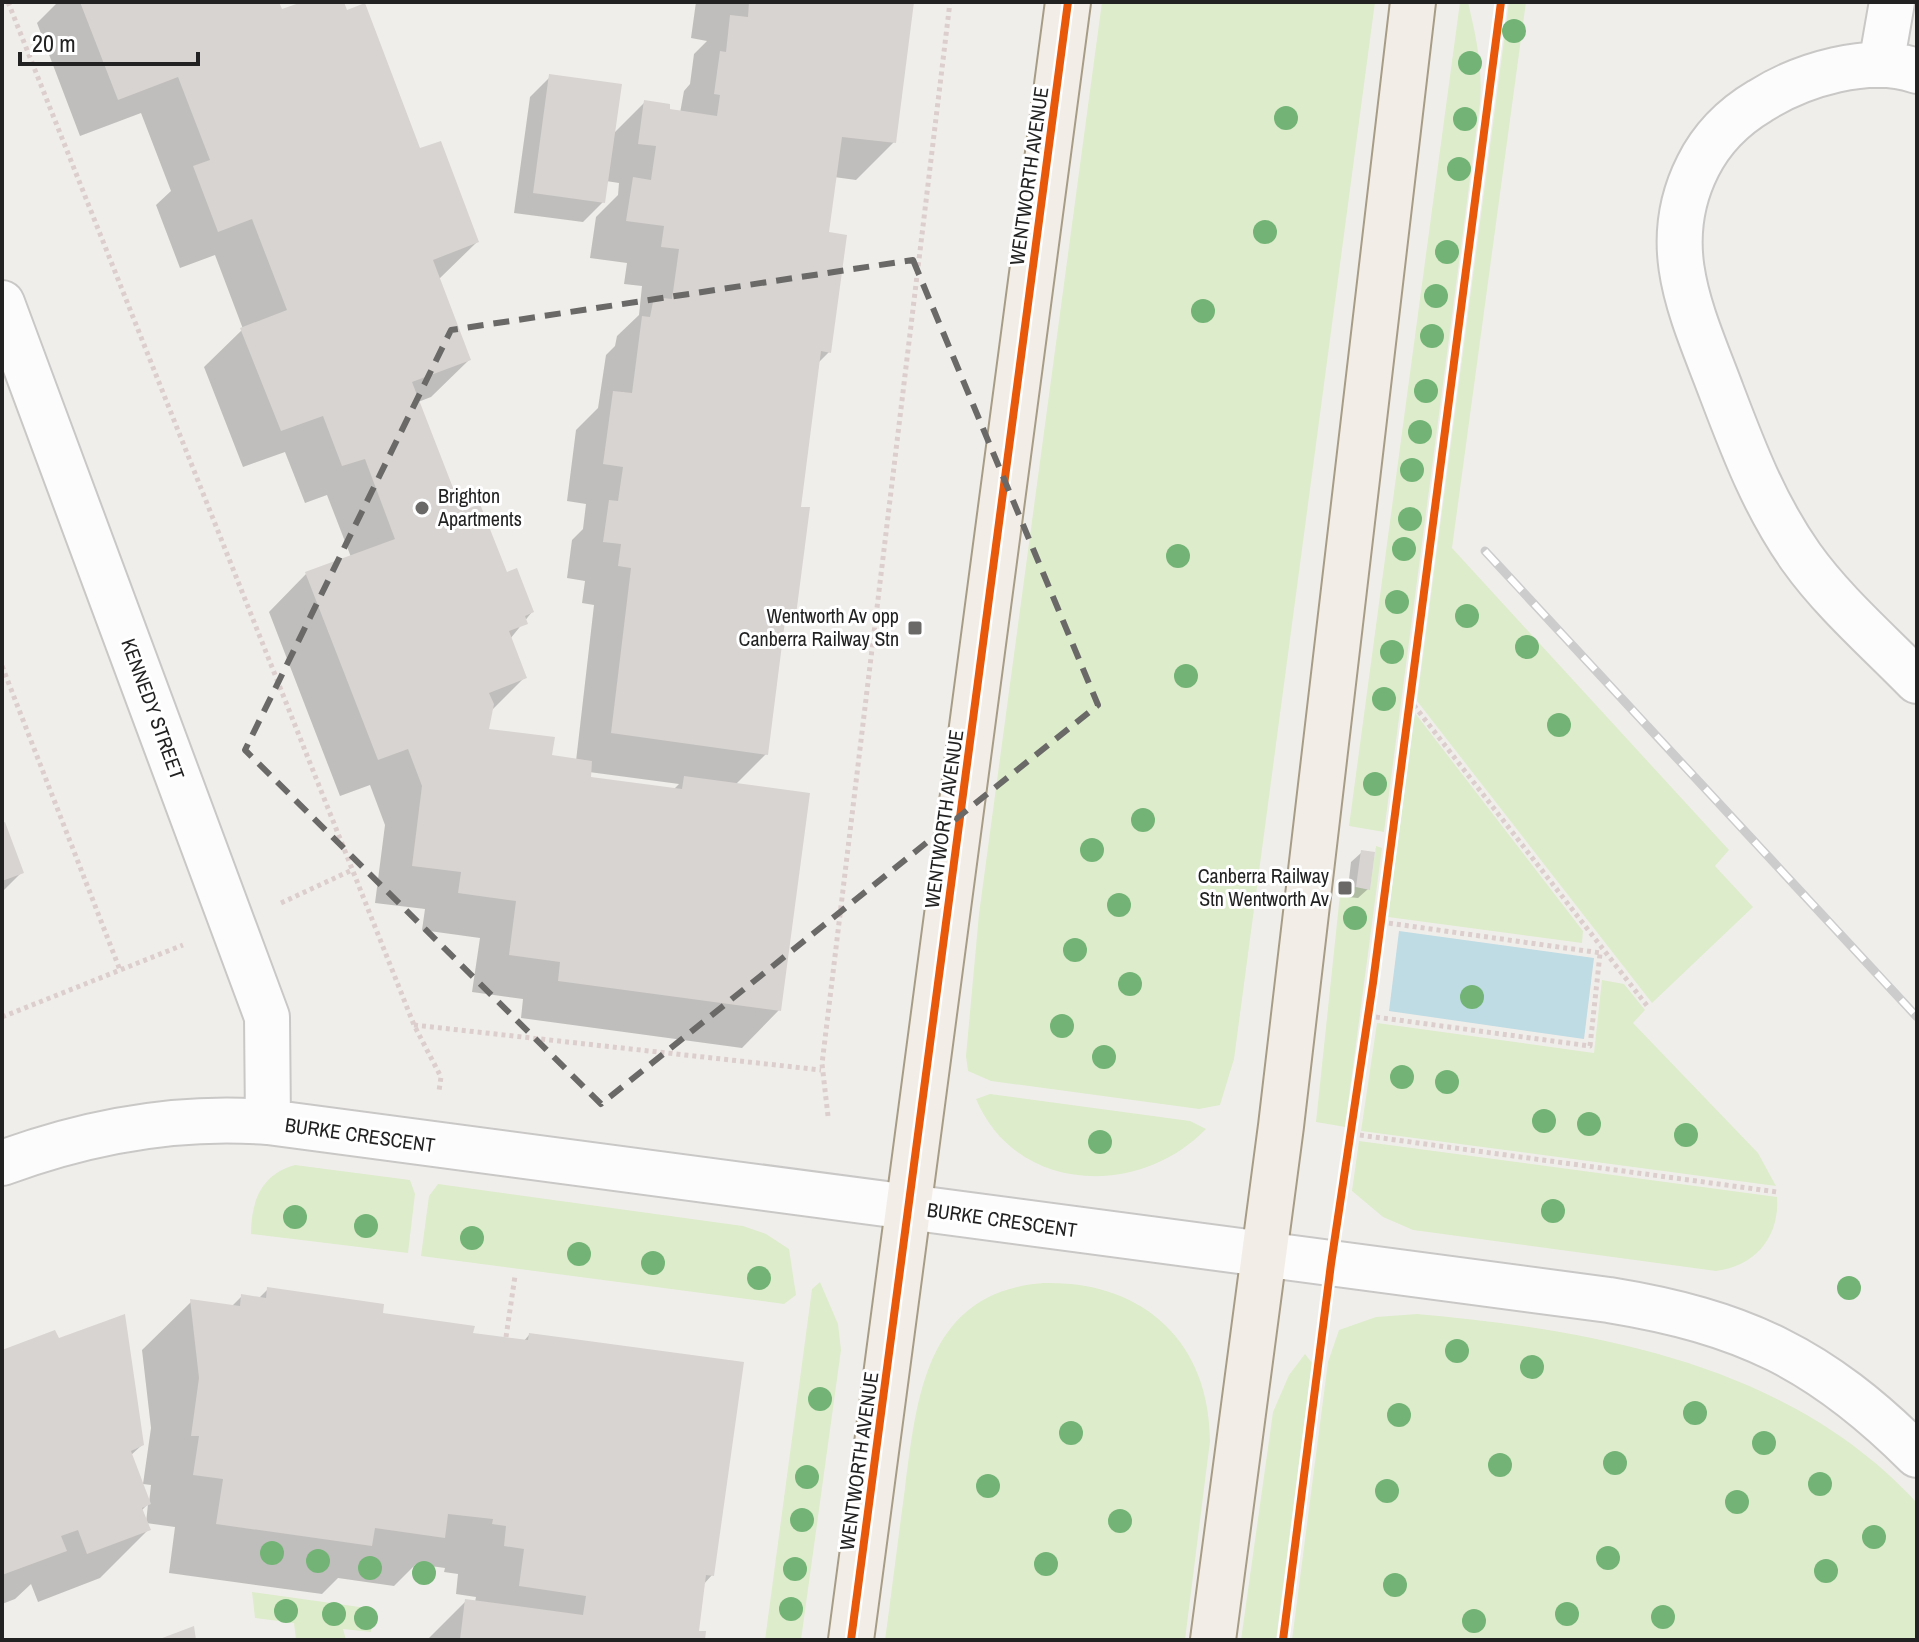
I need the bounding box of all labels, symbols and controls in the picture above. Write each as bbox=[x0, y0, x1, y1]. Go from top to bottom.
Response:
scale bar bbox=[20, 16, 198, 66]
text: 20 m bbox=[32, 27, 76, 59]
street label: WENTWORTH AVENUE bbox=[1003, 85, 1054, 267]
place label: Brighton Apartments bbox=[437, 482, 522, 532]
marker: Brighton Apartments bbox=[413, 499, 431, 517]
place label: Wentworth Av opp Canberra Railway Stn bbox=[739, 602, 899, 652]
marker: Wentworth Av opp Canberra Railway Stn bbox=[906, 619, 924, 637]
street label: KENNEDY STREET bbox=[115, 635, 192, 783]
street label: WENTWORTH AVENUE bbox=[918, 728, 969, 910]
place label: Canberra Railway Stn Wentworth Av bbox=[1198, 862, 1330, 912]
marker: Canberra Railway Stn Wentworth Av bbox=[1336, 879, 1354, 897]
street label: BURKE CRESCENT bbox=[283, 1111, 437, 1158]
street label: BURKE CRESCENT bbox=[925, 1196, 1079, 1243]
street label: WENTWORTH AVENUE bbox=[833, 1370, 884, 1552]

